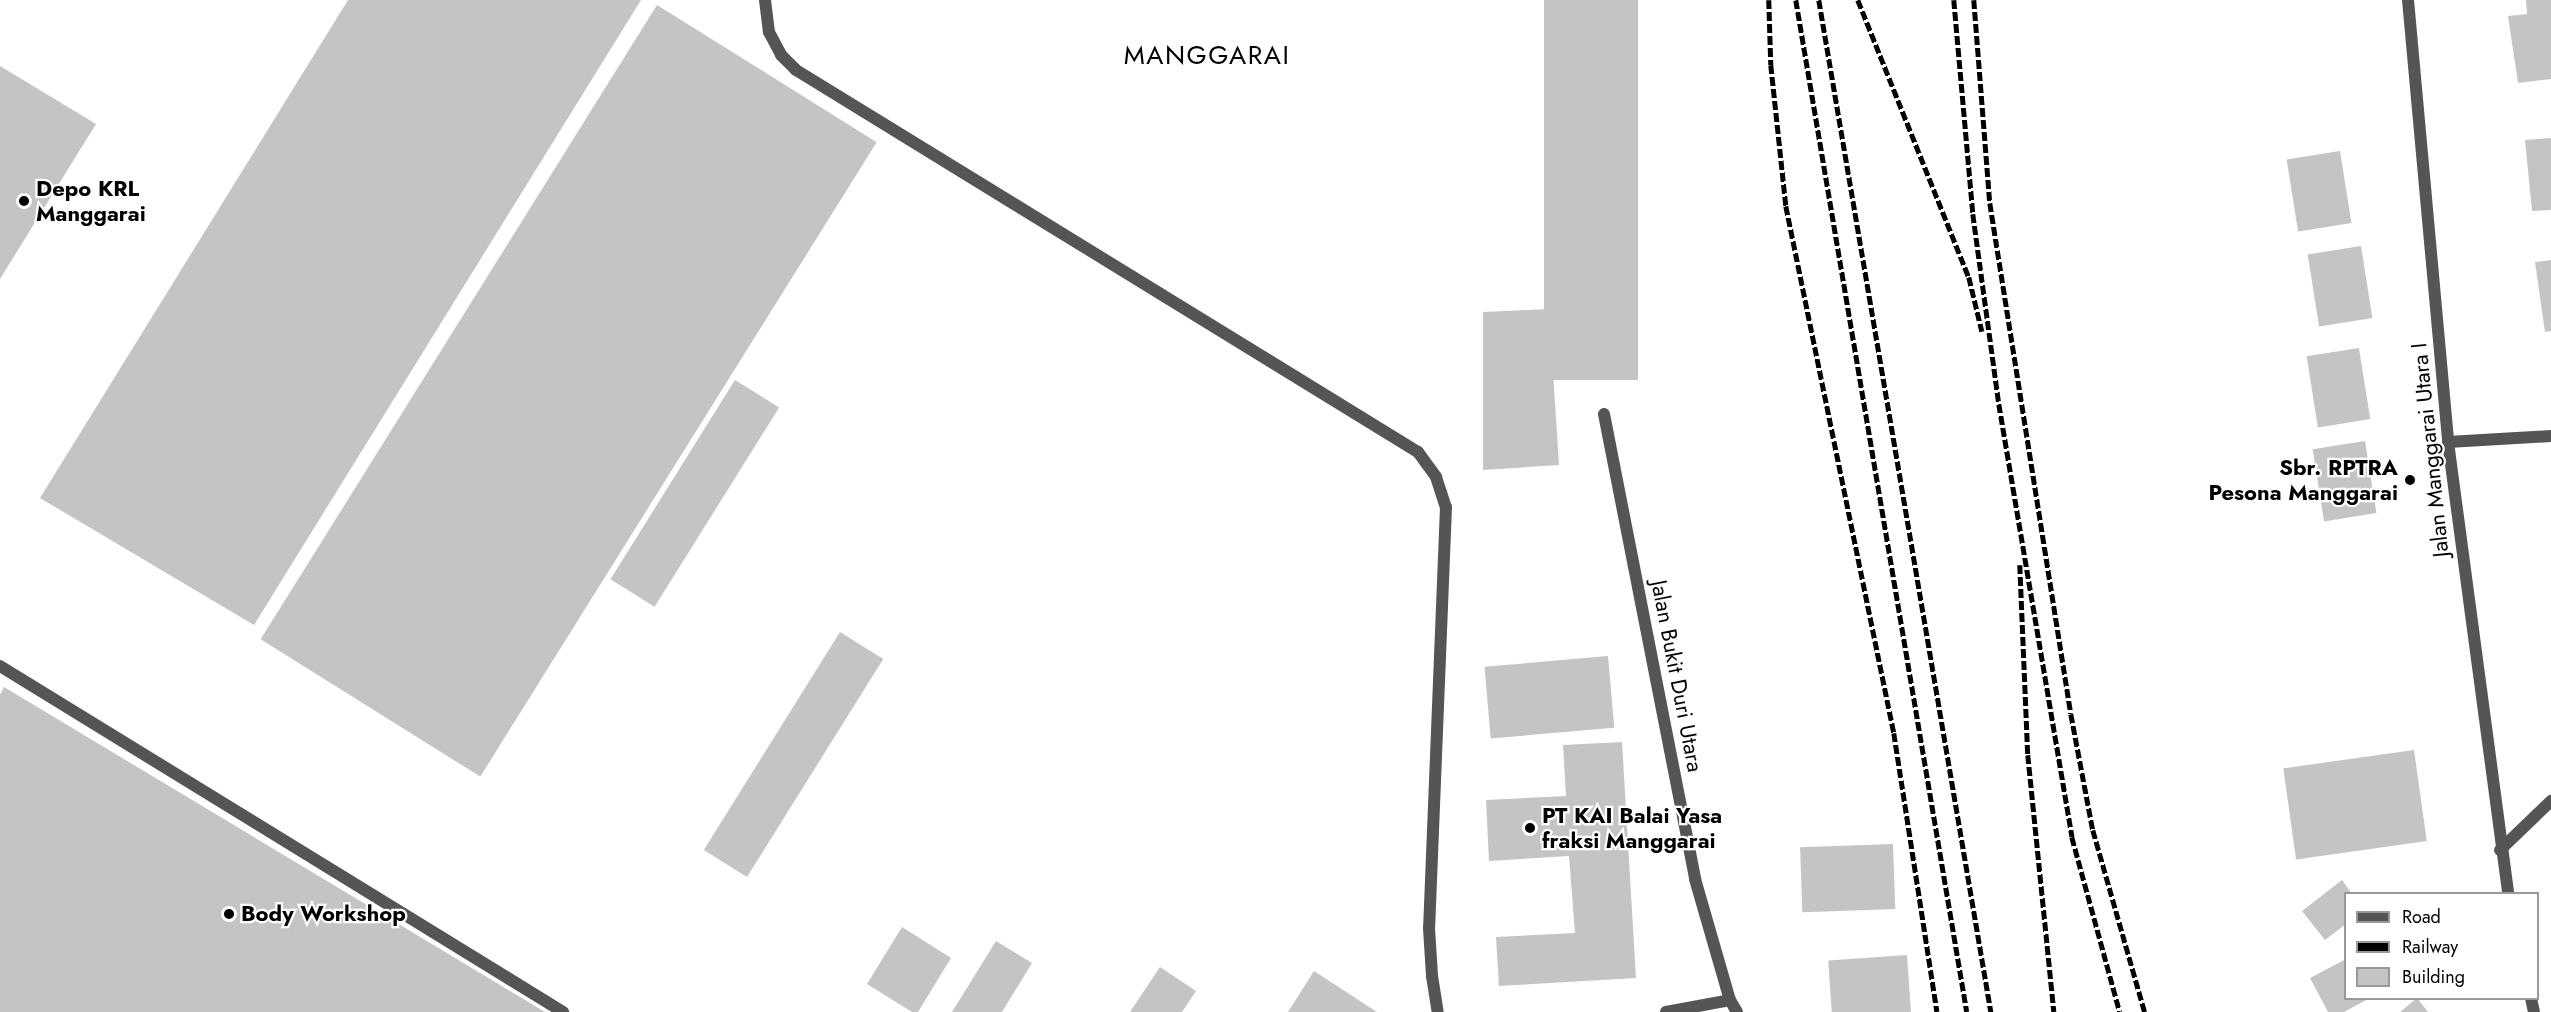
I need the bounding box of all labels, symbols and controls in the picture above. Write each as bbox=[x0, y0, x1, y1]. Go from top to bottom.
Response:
district label: MANGGARAI bbox=[1124, 40, 1290, 72]
place label: Depo KRL Manggarai bbox=[36, 175, 146, 226]
marker: Depo KRL Manggarai bbox=[17, 194, 31, 208]
street label: Jalan Manggarai Utara I bbox=[2406, 341, 2454, 559]
place label: Sbr. RPTRA Pesona Manggarai bbox=[2208, 454, 2398, 506]
marker: Sbr. RPTRA Pesona Manggarai bbox=[2403, 473, 2417, 487]
street label: Jalan Bukit Duri Utara bbox=[1645, 578, 1709, 774]
place label: PT KAI Balai Yasa fraksi Manggarai bbox=[1542, 802, 1722, 854]
marker: PT KAI Balai Yasa fraksi Manggarai bbox=[1523, 821, 1537, 835]
legend bbox=[2344, 892, 2539, 1000]
place label: Body Workshop bbox=[241, 901, 406, 927]
text: Road bbox=[2402, 904, 2441, 930]
marker: Body Workshop bbox=[222, 907, 236, 921]
text: Railway bbox=[2402, 934, 2458, 960]
text: Building bbox=[2402, 964, 2465, 990]

